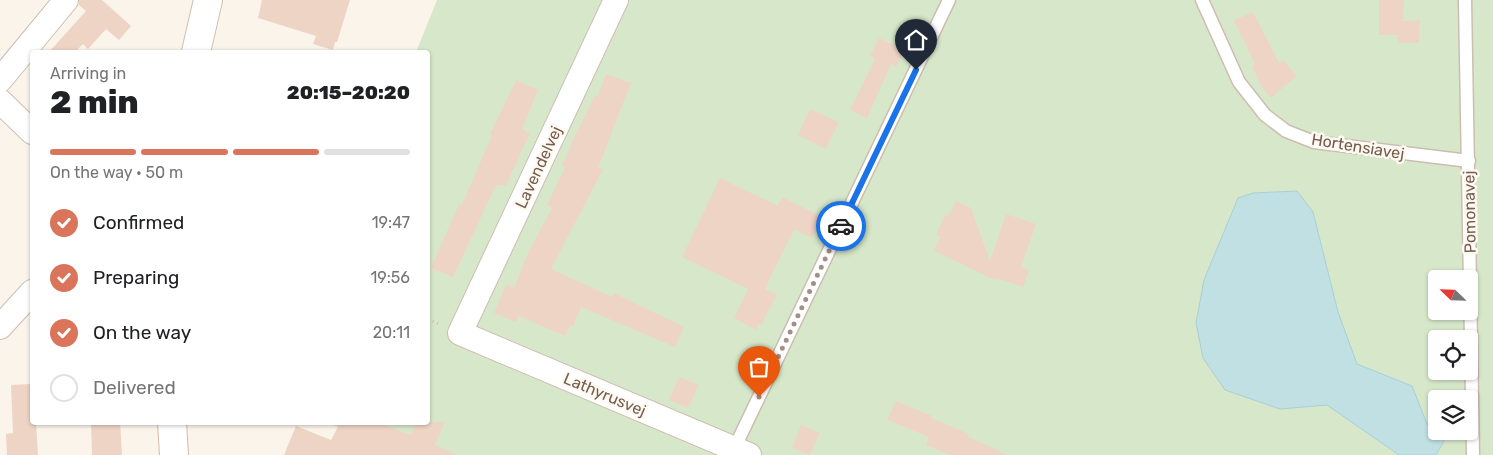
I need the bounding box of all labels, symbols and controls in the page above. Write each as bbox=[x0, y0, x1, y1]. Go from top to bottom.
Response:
pin bbox=[895, 19, 937, 70]
icon: home bbox=[902, 26, 930, 54]
text: Arriving in bbox=[50, 64, 126, 83]
text: 20:15–20:20 bbox=[287, 81, 410, 104]
text: 2 min bbox=[50, 83, 139, 121]
street label: Lavendelvej bbox=[511, 123, 566, 212]
street label: Hortensiavej bbox=[1310, 130, 1406, 163]
text: On the way · 50 m bbox=[50, 163, 183, 182]
street label: Pomonavej bbox=[1459, 170, 1480, 254]
courier bbox=[816, 201, 866, 251]
icon: check bbox=[50, 209, 78, 237]
text: Confirmed bbox=[93, 211, 184, 234]
icon: car bbox=[827, 212, 855, 240]
text: 19:47 bbox=[372, 213, 410, 232]
icon: check bbox=[50, 264, 78, 292]
text: Preparing bbox=[93, 266, 179, 289]
text: 19:56 bbox=[370, 268, 410, 287]
north arrow bbox=[1428, 270, 1478, 320]
map controls bbox=[1428, 270, 1478, 440]
icon: check bbox=[50, 319, 78, 347]
text: On the way bbox=[93, 321, 191, 344]
text: 20:11 bbox=[373, 323, 410, 342]
button: locate bbox=[1428, 330, 1478, 380]
pin bbox=[738, 346, 780, 397]
icon: bag bbox=[745, 353, 773, 381]
street label: Lathyrusvej bbox=[561, 369, 649, 420]
text: Delivered bbox=[93, 376, 176, 399]
button: layers bbox=[1428, 390, 1478, 440]

